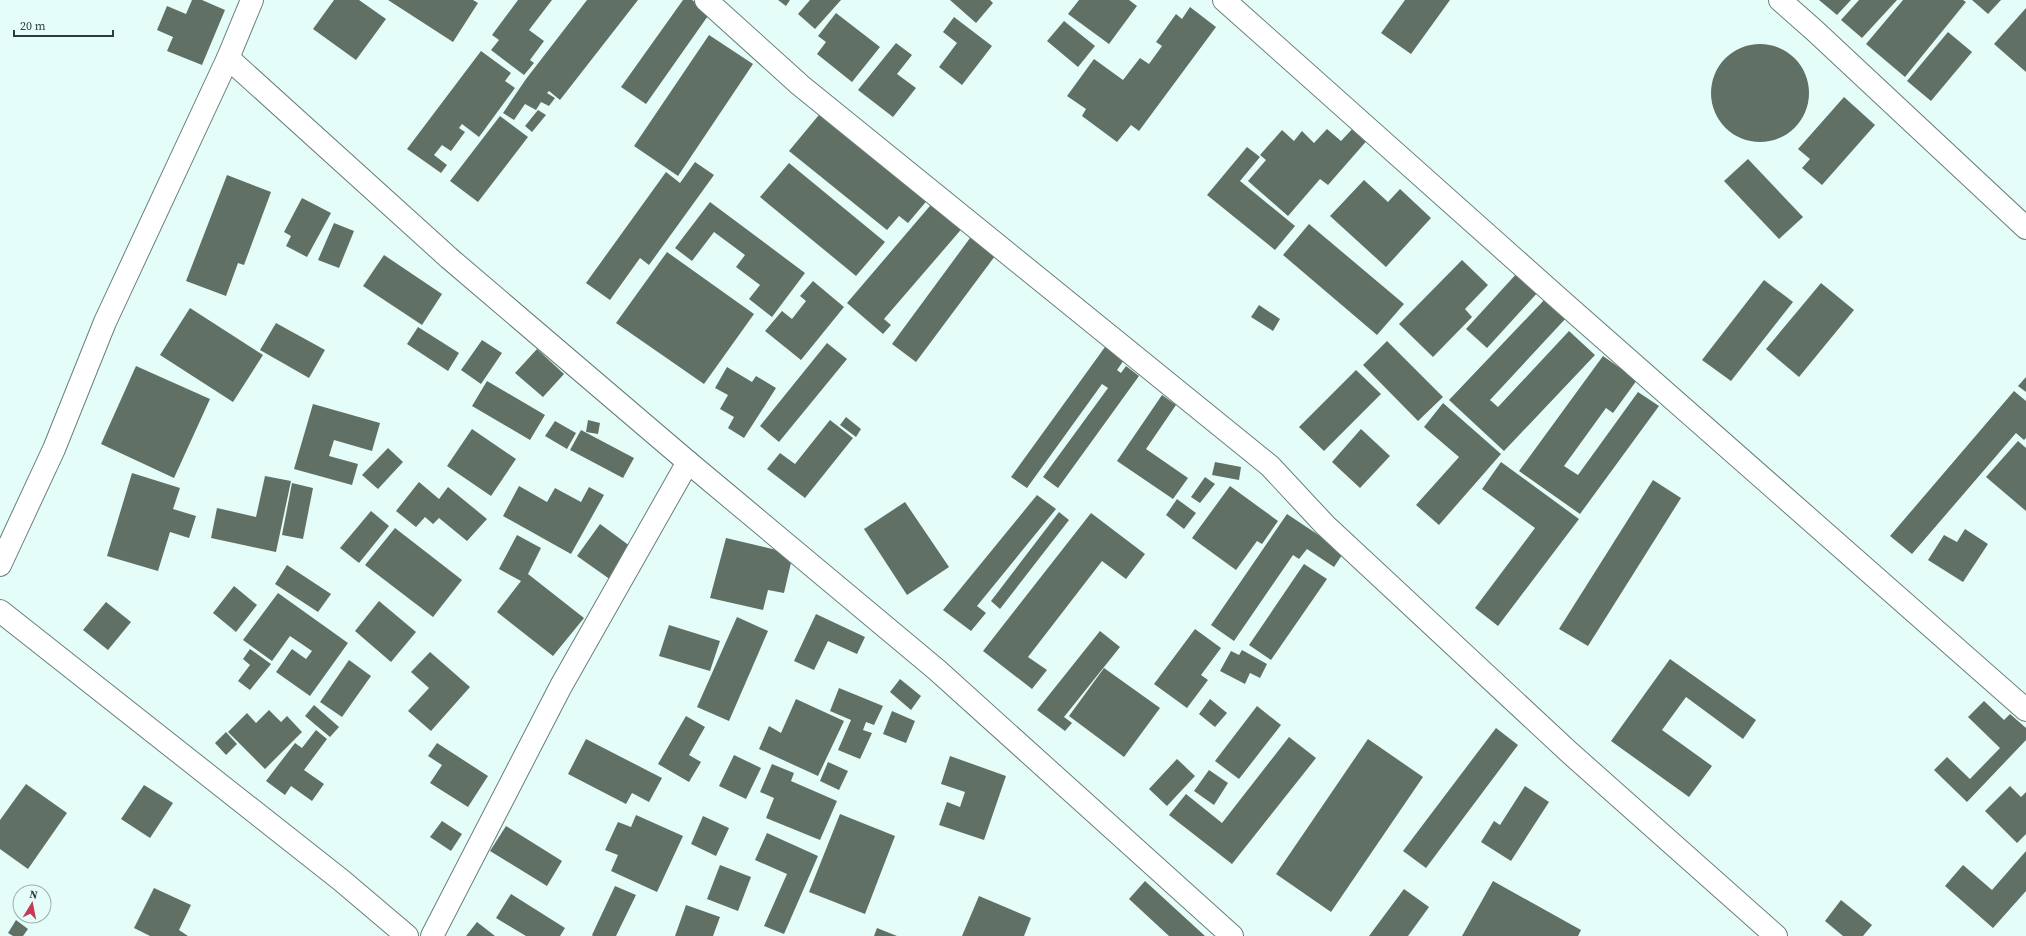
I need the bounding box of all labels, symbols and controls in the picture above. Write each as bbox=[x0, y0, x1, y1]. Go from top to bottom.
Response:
scale bar bbox=[14, 12, 113, 38]
text: 20 m bbox=[20, 18, 46, 34]
north arrow bbox=[12, 884, 52, 924]
text: N bbox=[28, 887, 39, 903]

